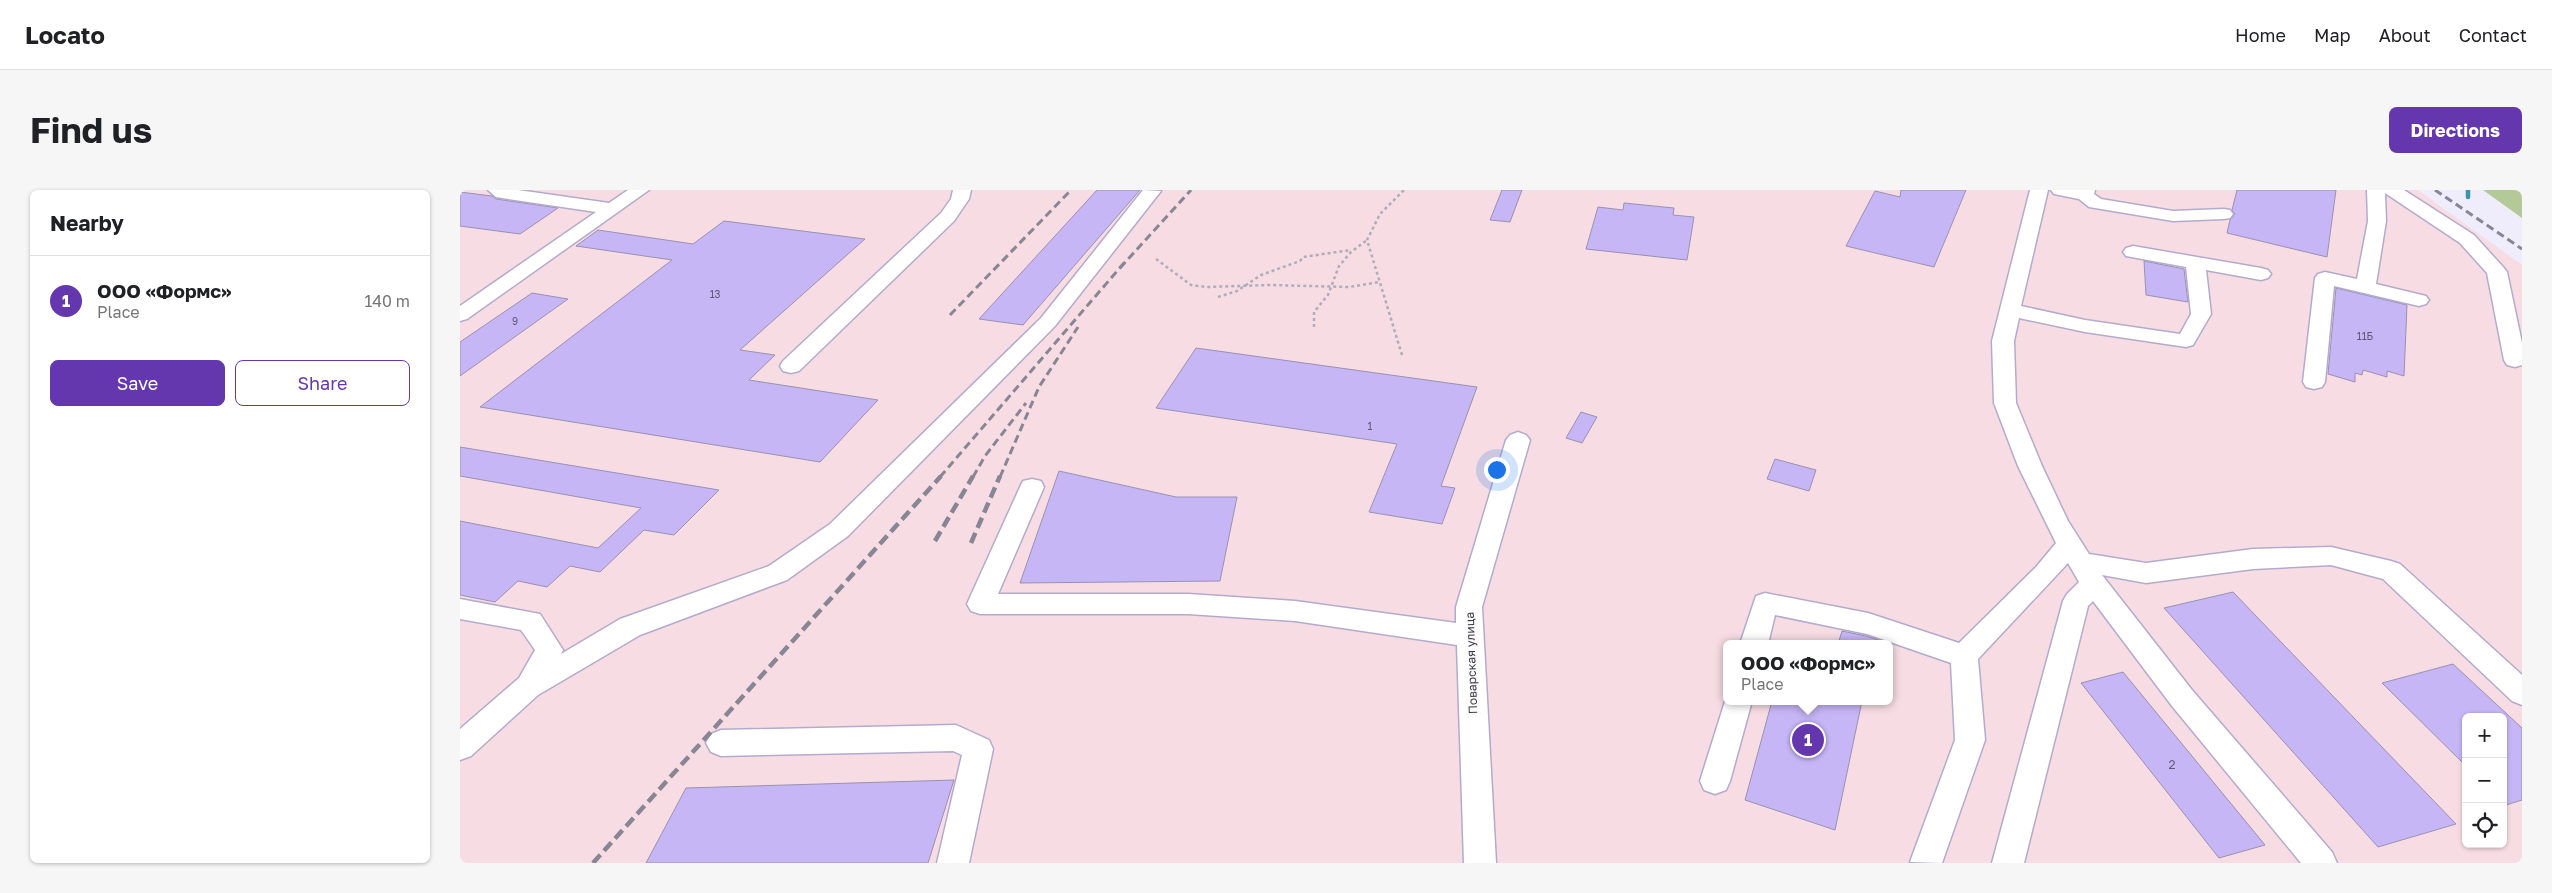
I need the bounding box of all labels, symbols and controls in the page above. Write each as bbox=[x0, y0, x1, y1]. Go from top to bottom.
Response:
text: Locato bbox=[25, 20, 105, 49]
text: Home bbox=[2235, 24, 2286, 46]
text: Map bbox=[2314, 24, 2351, 46]
text: About bbox=[2379, 24, 2431, 46]
text: Contact bbox=[2459, 24, 2527, 46]
button: Directions bbox=[2389, 107, 2522, 153]
text: Find us bbox=[30, 109, 152, 151]
text: Nearby bbox=[50, 210, 124, 236]
text: ООО «Формс» bbox=[97, 279, 231, 302]
house number: 13 bbox=[710, 288, 720, 300]
text: 1 bbox=[62, 291, 70, 311]
text: 140 m bbox=[364, 291, 410, 311]
text: Place bbox=[97, 302, 140, 322]
house number: 9 bbox=[512, 315, 518, 327]
house number: 11Б bbox=[2357, 330, 2374, 342]
button: Save bbox=[50, 360, 225, 406]
button: Share bbox=[235, 360, 410, 406]
house number: 1 bbox=[1368, 420, 1373, 432]
your location bbox=[1484, 457, 1510, 483]
street label: Поварская улица bbox=[1462, 612, 1480, 714]
popup bbox=[1723, 640, 1893, 705]
text: ООО «Формс» bbox=[1741, 651, 1875, 674]
text: Place bbox=[1741, 674, 1783, 694]
map controls bbox=[2462, 713, 2507, 848]
button: + bbox=[2462, 713, 2507, 758]
pin: 1 bbox=[1792, 721, 1824, 759]
house number: 2 bbox=[2169, 757, 2176, 772]
button: − bbox=[2462, 758, 2507, 803]
button: locate bbox=[2462, 803, 2507, 848]

